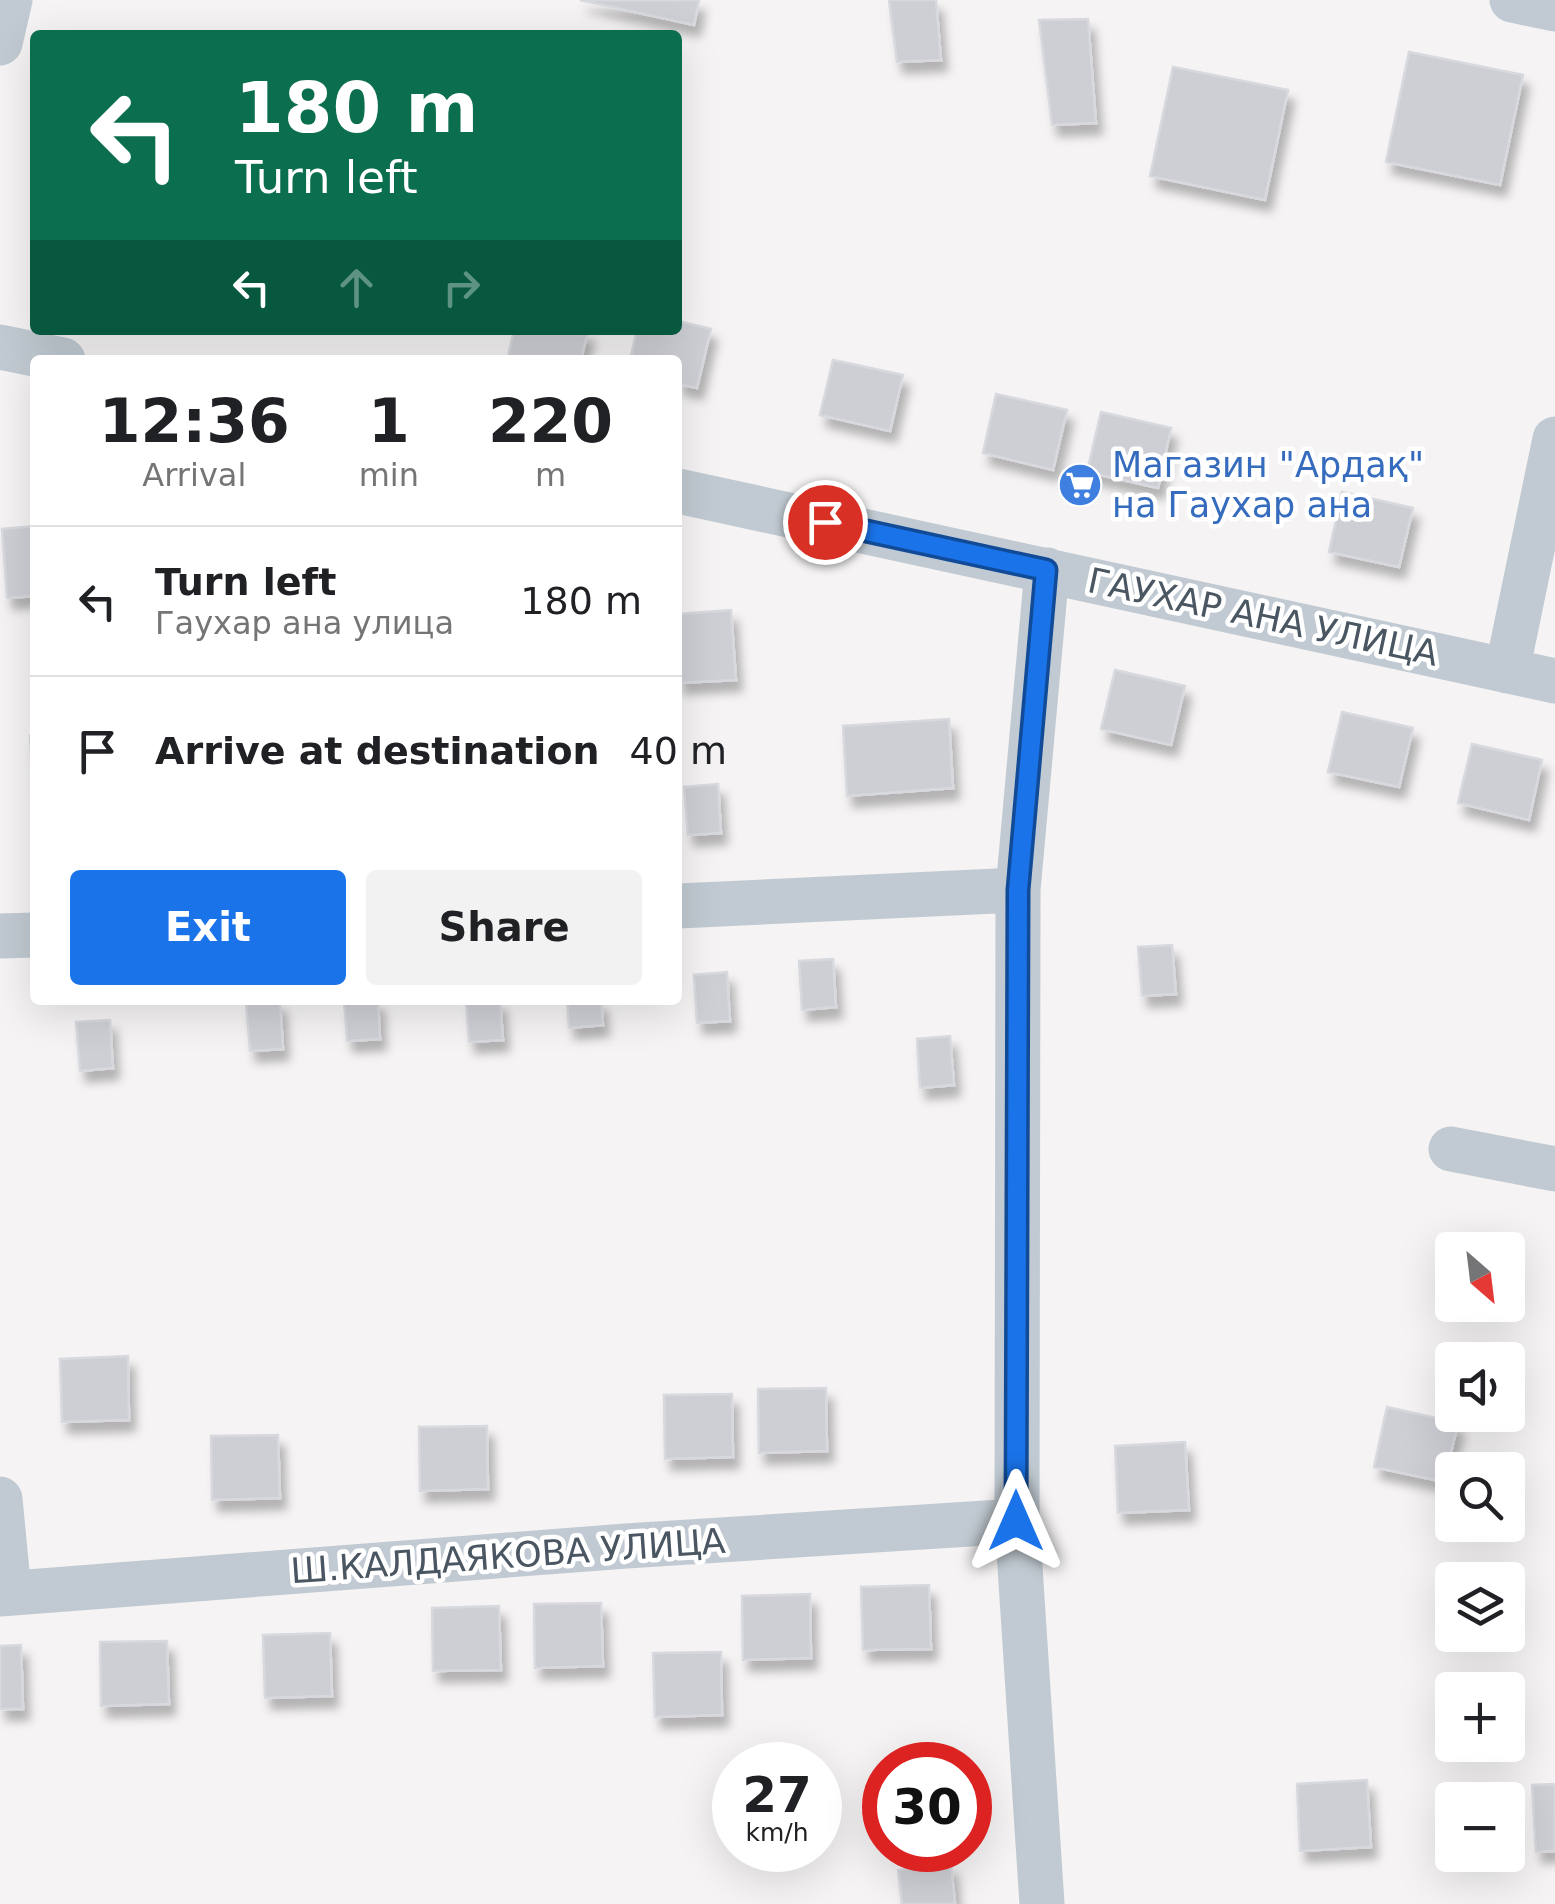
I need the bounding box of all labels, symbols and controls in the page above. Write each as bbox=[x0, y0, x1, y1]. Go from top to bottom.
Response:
text: 180 m bbox=[235, 67, 478, 149]
icon: left bbox=[70, 70, 200, 200]
text: Turn left bbox=[235, 151, 418, 204]
icon: left bbox=[224, 260, 279, 315]
icon: ahead bbox=[329, 260, 384, 315]
icon: right bbox=[434, 260, 489, 315]
text: 12:36 bbox=[99, 386, 290, 456]
text: 1 bbox=[368, 386, 410, 456]
text: 220 bbox=[488, 386, 613, 456]
place label: Магазин "Ардақ" на Гаухар ана bbox=[1112, 445, 1424, 525]
text: Arrival bbox=[142, 456, 246, 494]
text: min bbox=[359, 456, 419, 494]
text: m bbox=[535, 456, 566, 494]
supermarket icon: Магазин "Ардақ" на Гаухар ана bbox=[1057, 462, 1103, 508]
pin bbox=[783, 480, 868, 565]
icon: arrive bbox=[798, 495, 853, 550]
text: Turn left bbox=[155, 560, 336, 604]
street label: ГАУХАР АНА УЛИЦА bbox=[1084, 560, 1442, 674]
icon: left bbox=[70, 574, 125, 629]
text: 180 m bbox=[520, 579, 642, 623]
text: Гаухар ана улица bbox=[155, 604, 454, 642]
icon: arrive bbox=[70, 724, 125, 779]
text: Arrive at destination bbox=[155, 729, 600, 773]
text: 40 m bbox=[630, 729, 727, 773]
button: Exit bbox=[70, 870, 346, 985]
button: Share bbox=[366, 870, 642, 985]
north arrow bbox=[1435, 1232, 1525, 1322]
map controls bbox=[1435, 1232, 1525, 1872]
button: sound bbox=[1435, 1342, 1525, 1432]
button: search bbox=[1435, 1452, 1525, 1542]
position arrow bbox=[964, 1469, 1068, 1573]
street label: Ш.КАЛДАЯКОВА УЛИЦА bbox=[289, 1521, 727, 1591]
button: layers bbox=[1435, 1562, 1525, 1652]
button: + bbox=[1435, 1672, 1525, 1762]
speed limit sign: 30 bbox=[862, 1742, 992, 1872]
text: 27 bbox=[742, 1766, 812, 1824]
button: − bbox=[1435, 1782, 1525, 1872]
text: km/h bbox=[745, 1818, 809, 1847]

